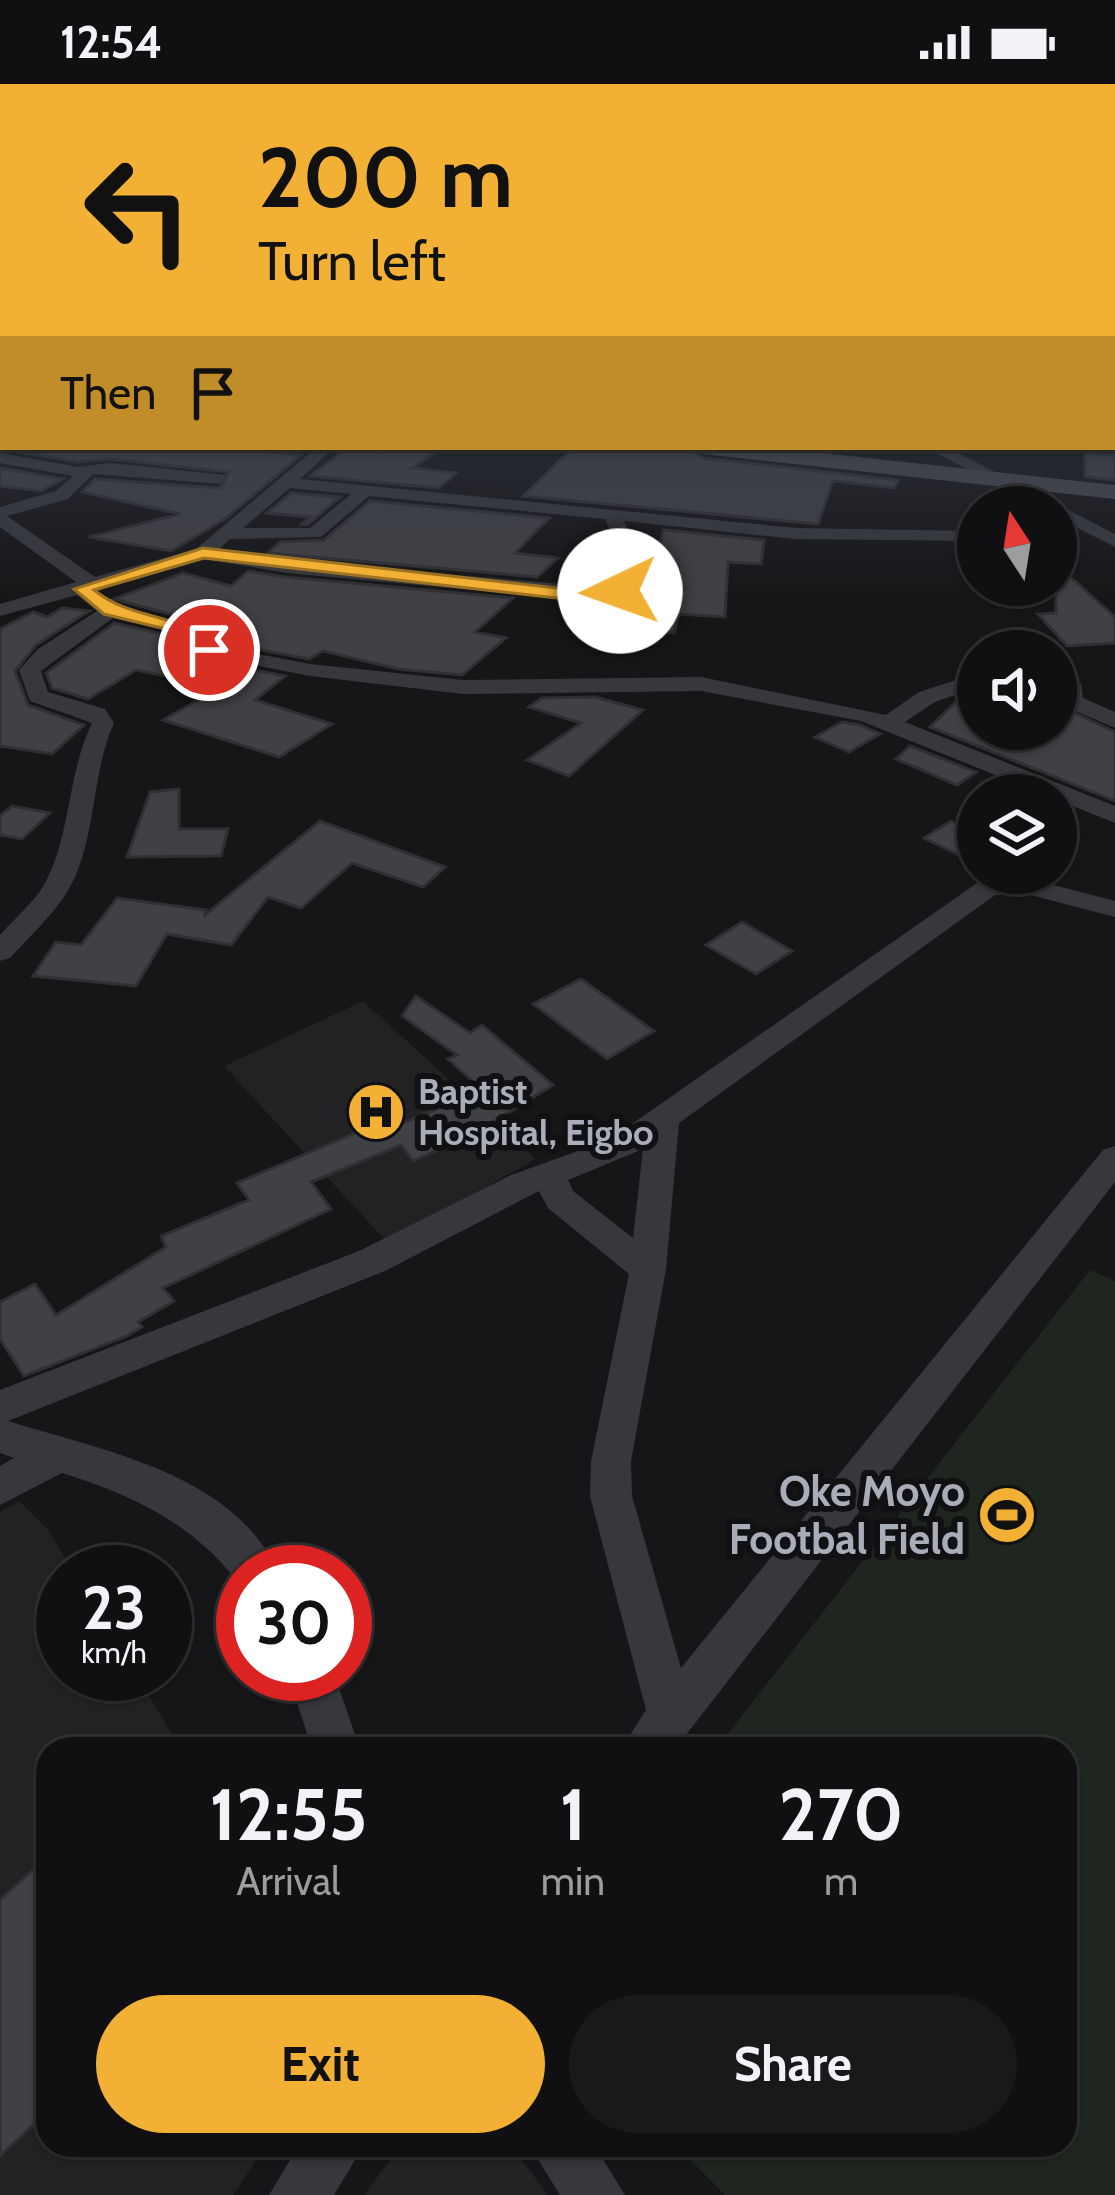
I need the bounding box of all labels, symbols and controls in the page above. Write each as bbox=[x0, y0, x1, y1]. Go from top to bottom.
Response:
text: 12:54 bbox=[60, 15, 163, 69]
text: 200 m bbox=[258, 126, 513, 228]
icon: left bbox=[60, 132, 216, 288]
text: Turn left bbox=[258, 228, 446, 294]
icon: arrive bbox=[180, 360, 246, 426]
text: Then bbox=[60, 366, 156, 420]
north arrow bbox=[957, 486, 1077, 606]
map controls bbox=[957, 486, 1077, 894]
position arrow bbox=[557, 528, 683, 654]
pin bbox=[158, 599, 260, 701]
icon: arrive bbox=[176, 617, 242, 683]
button: sound bbox=[957, 630, 1077, 750]
button: layers bbox=[957, 774, 1077, 894]
place label: Baptist Hospital, Eigbo bbox=[418, 1069, 654, 1154]
hospital icon: Baptist Hospital, Eigbo bbox=[345, 1081, 407, 1143]
place label: Oke Moyo Footbal Field bbox=[729, 1465, 965, 1565]
sports icon: Oke Moyo Footbal Field bbox=[976, 1484, 1038, 1546]
speed limit sign: 30 bbox=[216, 1545, 372, 1701]
text: 23 bbox=[82, 1571, 146, 1644]
text: km/h bbox=[81, 1634, 147, 1671]
text: 12:55 bbox=[209, 1771, 367, 1858]
text: 1 bbox=[560, 1771, 586, 1858]
text: 270 bbox=[779, 1771, 904, 1858]
text: Arrival bbox=[237, 1857, 340, 1905]
text: min bbox=[541, 1857, 605, 1905]
text: m bbox=[824, 1857, 858, 1905]
button: Exit bbox=[96, 1995, 545, 2133]
button: Share bbox=[569, 1995, 1017, 2133]

